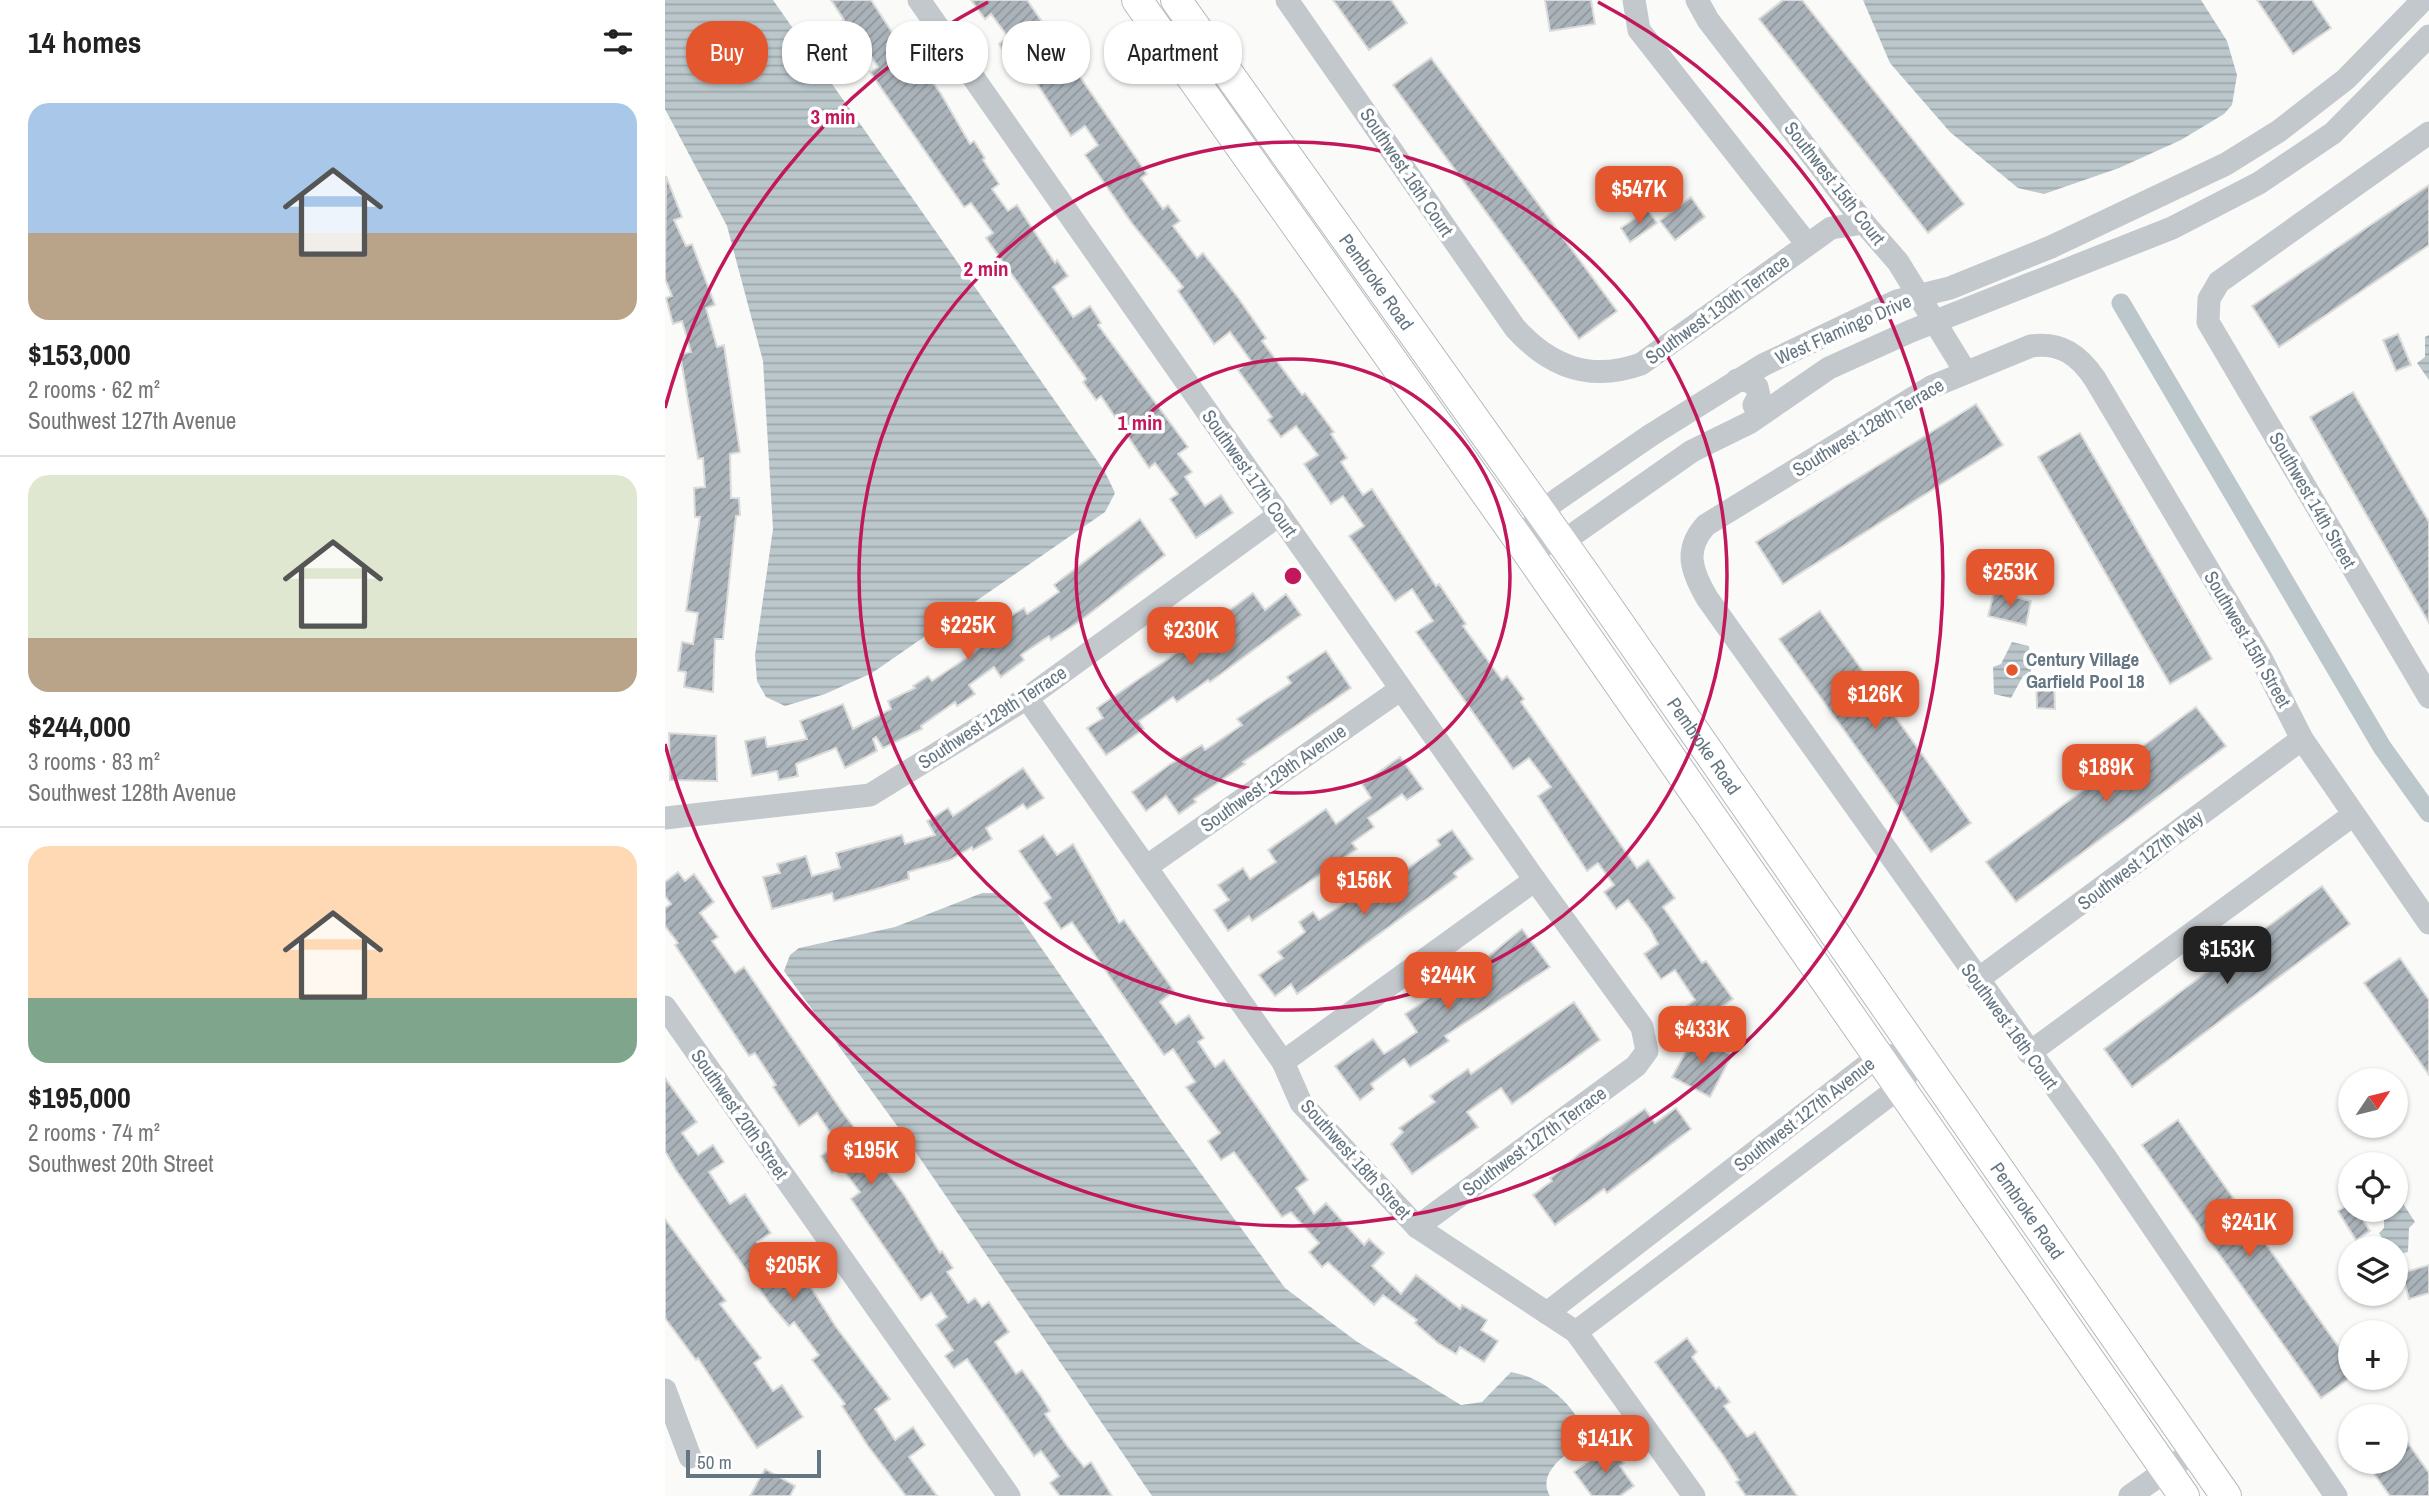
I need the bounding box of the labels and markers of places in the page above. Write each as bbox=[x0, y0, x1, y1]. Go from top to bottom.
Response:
pin: $547K bbox=[1590, 166, 1688, 226]
pin: $253K bbox=[1961, 550, 2059, 609]
centre of rings bbox=[1281, 564, 1305, 588]
pin: $225K bbox=[919, 602, 1017, 662]
pin: $230K bbox=[1142, 608, 1240, 667]
place label: Century Village Garfield Pool 18 bbox=[2026, 646, 2145, 694]
marker: Century Village Garfield Pool 18 bbox=[2004, 662, 2020, 678]
pin: $126K bbox=[1826, 672, 1924, 731]
pin: $189K bbox=[2057, 744, 2155, 804]
pin: $156K bbox=[1315, 858, 1413, 917]
pin: $153K bbox=[2178, 926, 2276, 986]
pin: $244K bbox=[1399, 953, 1497, 1012]
pin: $433K bbox=[1653, 1006, 1751, 1066]
pin: $195K bbox=[822, 1128, 920, 1187]
pin: $241K bbox=[2200, 1200, 2298, 1259]
pin: $205K bbox=[744, 1242, 842, 1302]
pin: $141K bbox=[1556, 1416, 1654, 1475]

